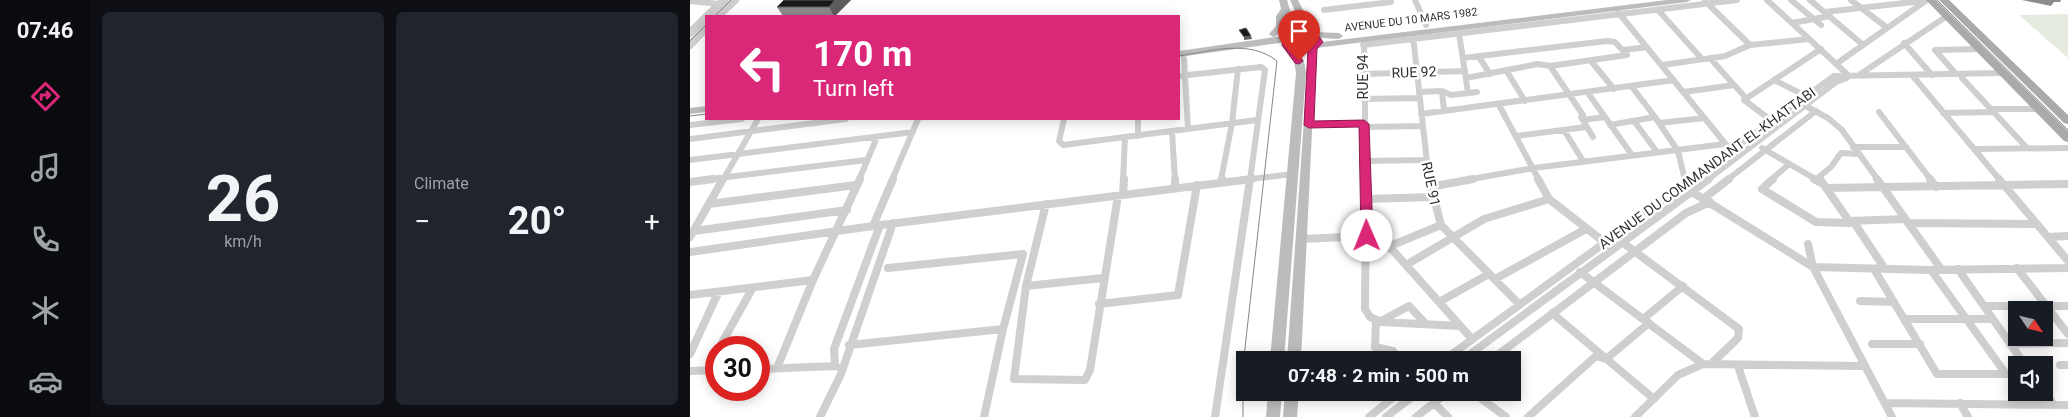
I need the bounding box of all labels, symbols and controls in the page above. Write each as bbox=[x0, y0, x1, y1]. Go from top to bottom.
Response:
street label: AVENUE DU 10 MARS 1982 bbox=[1344, 5, 1478, 35]
pin bbox=[1278, 10, 1320, 61]
icon: arrive bbox=[1285, 17, 1313, 45]
text: 07:46 bbox=[17, 18, 73, 43]
text: 170 m bbox=[813, 34, 912, 75]
icon: left bbox=[730, 35, 795, 100]
street label: RUE 94 bbox=[1355, 54, 1371, 99]
street label: RUE 92 bbox=[1391, 63, 1437, 81]
text: Turn left bbox=[813, 76, 894, 101]
icon: directions bbox=[28, 79, 63, 114]
street label: AVENUE DU COMMANDANT EL-KHATTABI bbox=[1595, 84, 1819, 252]
icon: music bbox=[28, 150, 63, 185]
street label: RUE 91 bbox=[1419, 160, 1443, 208]
text: 26 bbox=[206, 161, 280, 237]
text: Climate bbox=[414, 174, 469, 193]
text: 20° bbox=[508, 199, 566, 243]
text: − bbox=[414, 205, 430, 238]
text: + bbox=[644, 205, 660, 238]
position arrow bbox=[1340, 209, 1392, 261]
icon: phone bbox=[28, 222, 63, 257]
text: km/h bbox=[224, 232, 262, 251]
icon: climate bbox=[28, 293, 63, 328]
north arrow bbox=[2008, 301, 2052, 346]
map controls bbox=[2008, 301, 2053, 401]
speed limit sign: 30 bbox=[705, 336, 770, 401]
button: sound bbox=[2008, 356, 2053, 401]
icon: car bbox=[28, 364, 63, 399]
text: 07:48 · 2 min · 500 m bbox=[1288, 364, 1469, 387]

